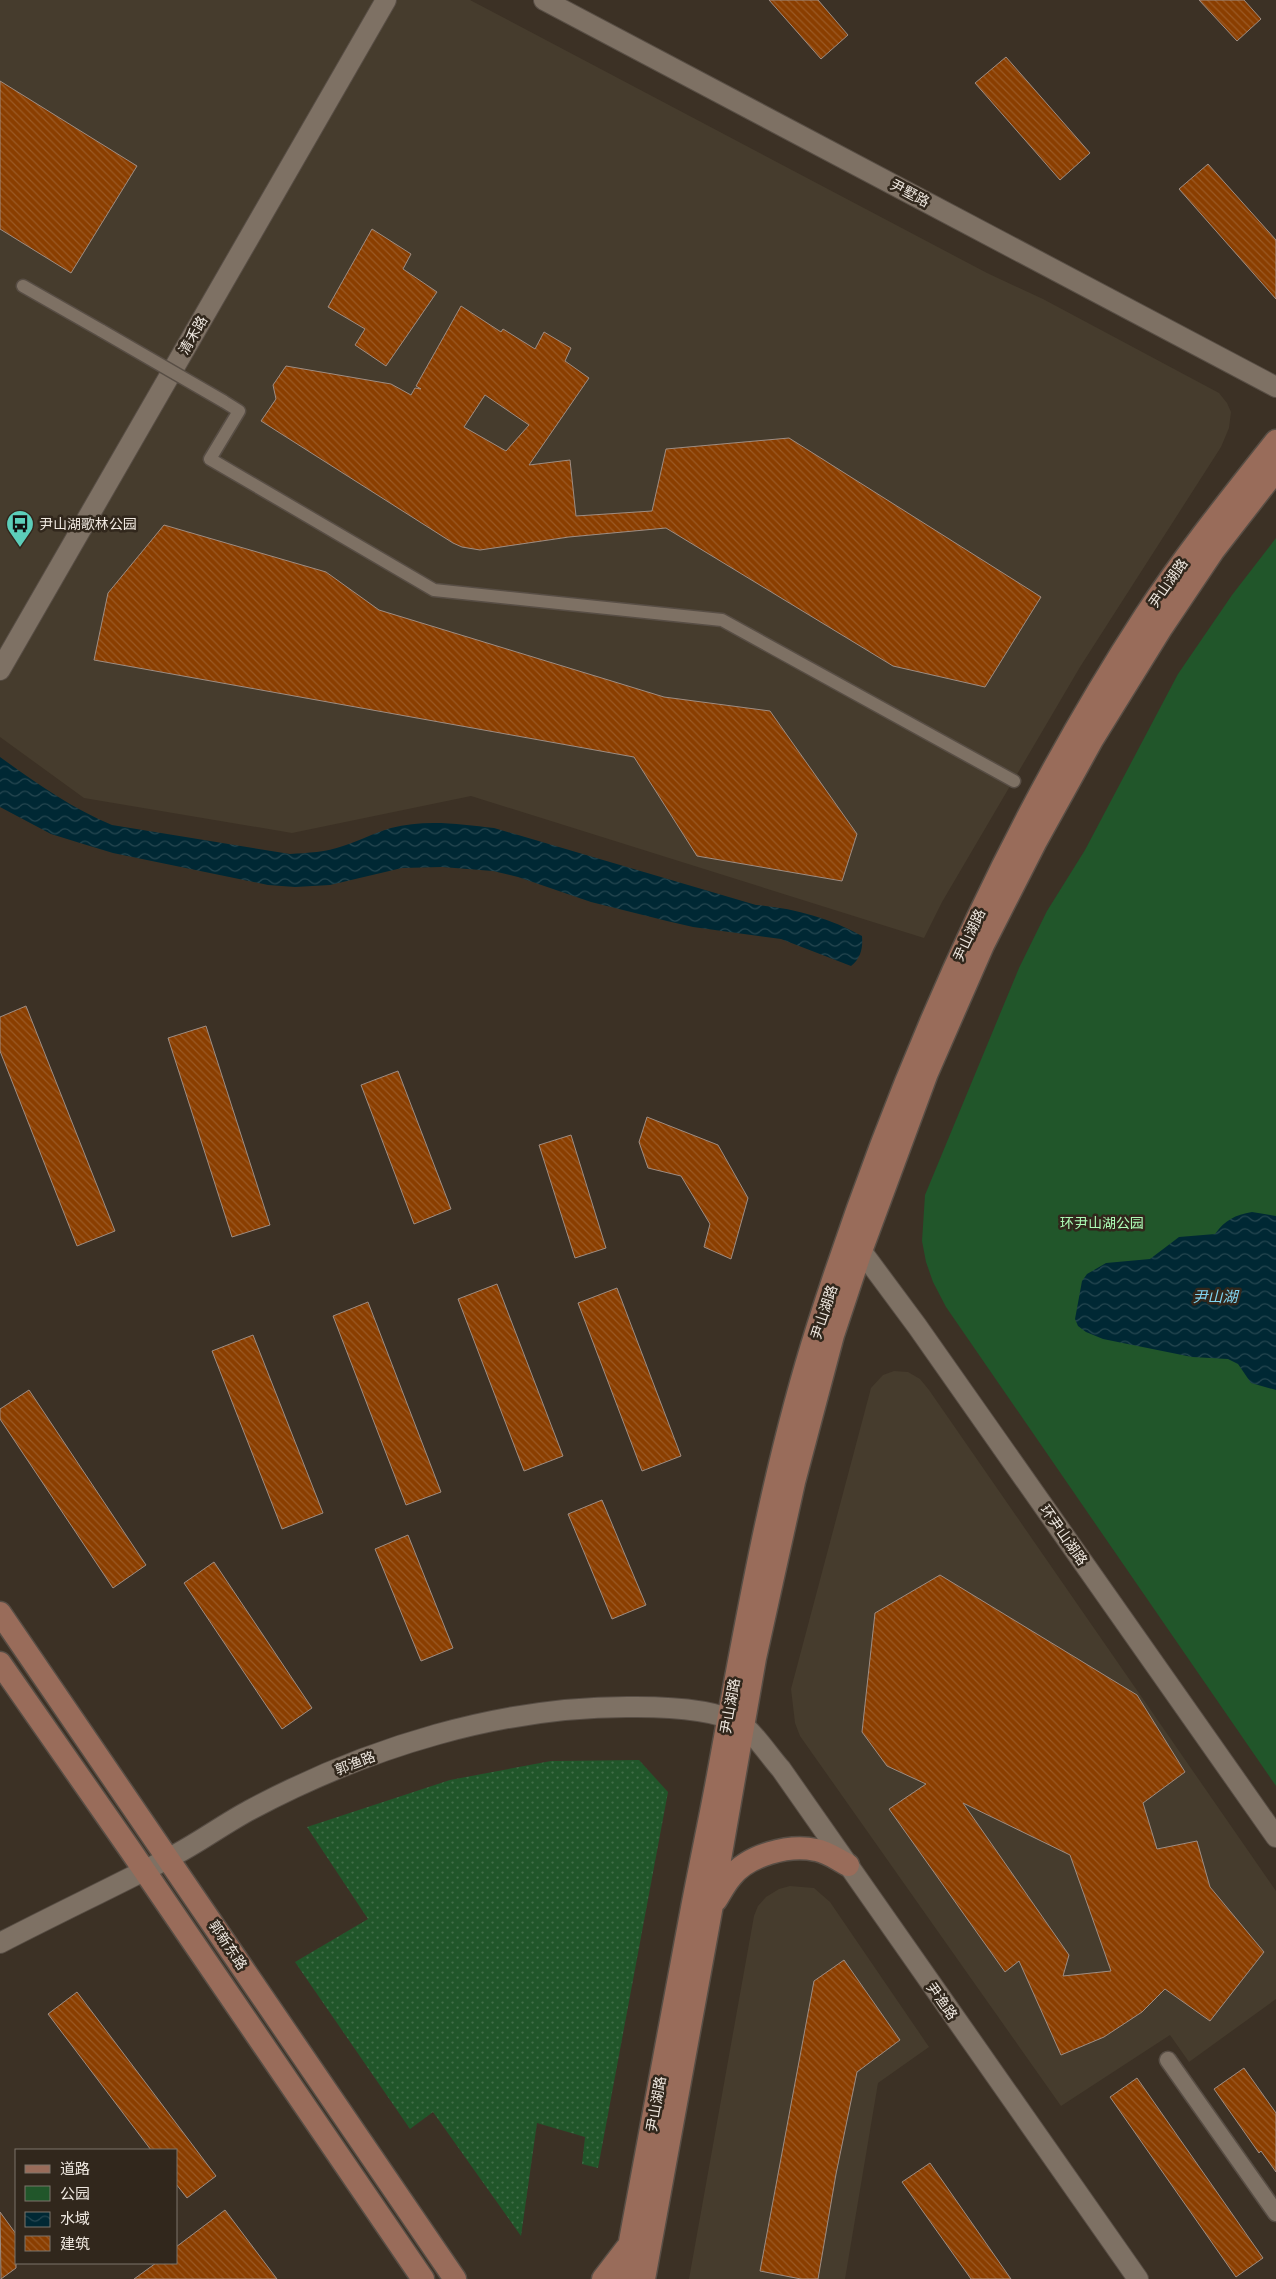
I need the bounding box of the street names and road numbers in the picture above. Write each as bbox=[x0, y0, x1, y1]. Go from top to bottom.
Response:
street label: 尹墅路 bbox=[887, 175, 933, 211]
street label: 清禾路 bbox=[175, 312, 211, 358]
street label: 尹山湖路 bbox=[1145, 555, 1191, 611]
street label: 尹山湖路 bbox=[949, 906, 989, 964]
street label: 尹山湖路 bbox=[807, 1283, 841, 1341]
street label: 环尹山湖路 bbox=[1037, 1501, 1091, 1569]
street label: 尹山湖路 bbox=[716, 1677, 744, 1735]
street label: 郭渔路 bbox=[332, 1747, 378, 1779]
street label: 郭新东路 bbox=[205, 1917, 251, 1973]
street label: 尹渔路 bbox=[923, 1979, 961, 2023]
street label: 尹山湖路 bbox=[642, 2075, 670, 2133]

